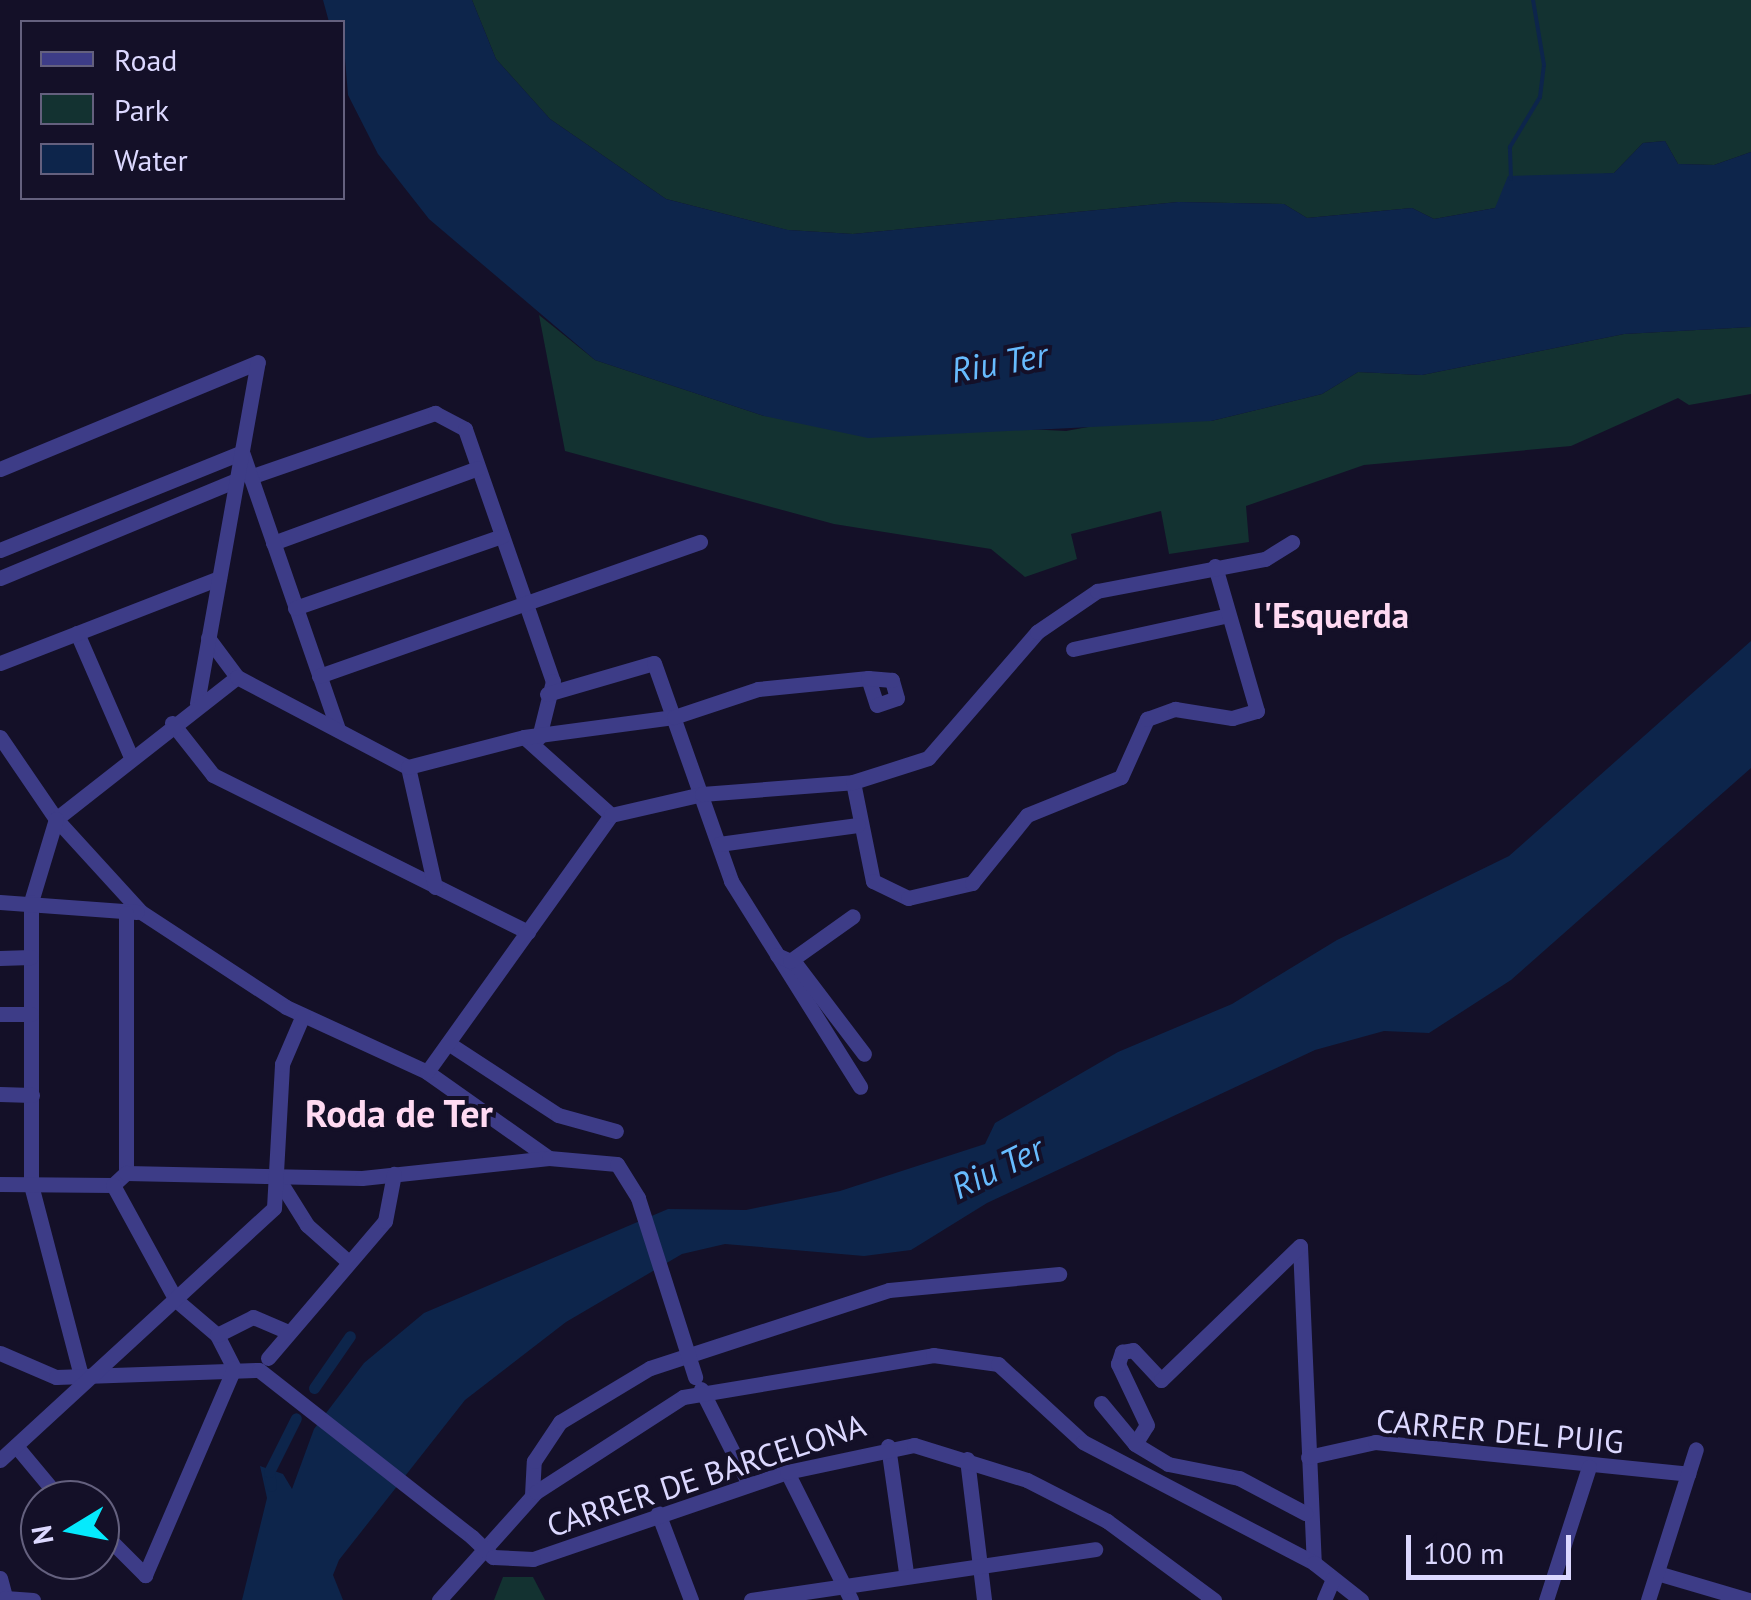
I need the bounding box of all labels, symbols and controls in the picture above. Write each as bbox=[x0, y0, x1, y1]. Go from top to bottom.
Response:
legend bbox=[20, 20, 345, 200]
text: Road bbox=[114, 40, 178, 79]
text: Park bbox=[114, 90, 169, 129]
text: Water bbox=[114, 140, 188, 179]
water label: Riu Ter bbox=[947, 333, 1051, 391]
district label: l'Esquerda bbox=[1253, 594, 1409, 636]
district label: Roda de Ter bbox=[304, 1090, 494, 1136]
water label: Riu Ter bbox=[944, 1127, 1050, 1207]
street label: CARRER DEL PUIG bbox=[1374, 1401, 1626, 1461]
street label: CARRER DE BARCELONA bbox=[542, 1405, 870, 1545]
north arrow bbox=[20, 1480, 120, 1580]
scale bar bbox=[1411, 1515, 1576, 1577]
text: N bbox=[22, 1523, 62, 1547]
text: 100 m bbox=[1423, 1533, 1504, 1572]

